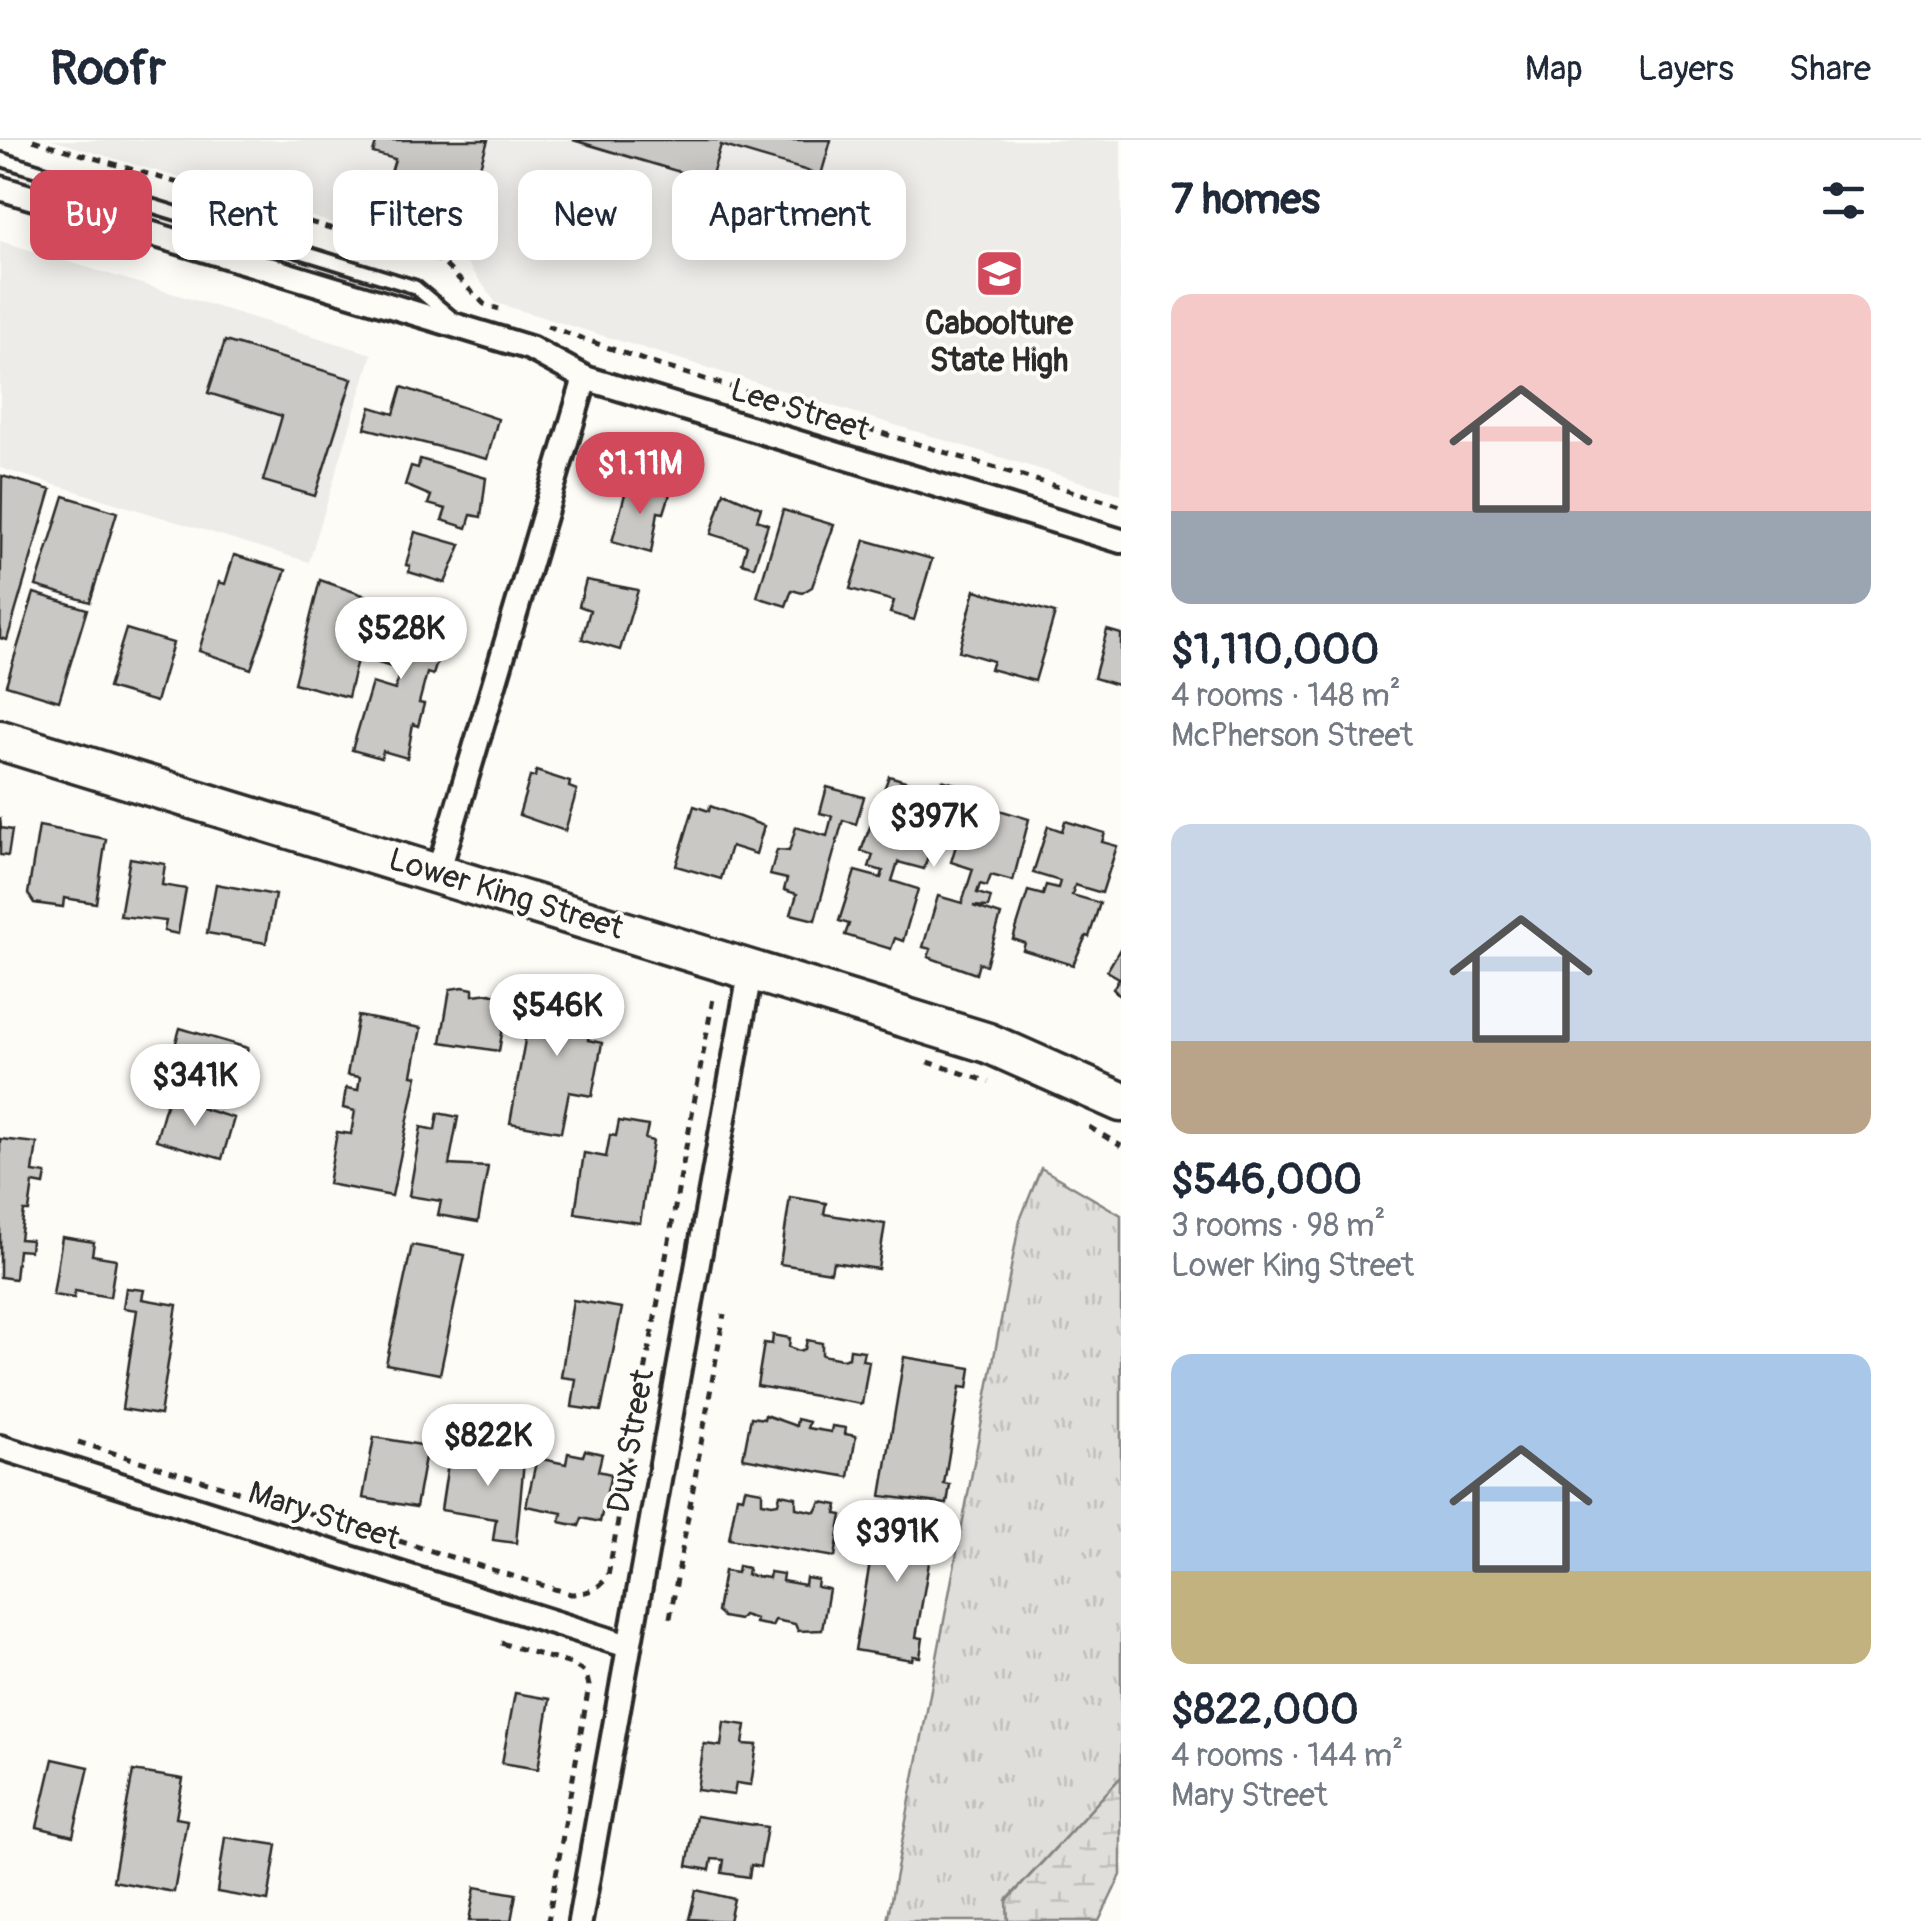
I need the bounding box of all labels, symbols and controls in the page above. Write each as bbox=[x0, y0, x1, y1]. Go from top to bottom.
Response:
text: Roofr bbox=[50, 39, 166, 99]
text: Map bbox=[1525, 47, 1583, 91]
text: Layers bbox=[1638, 47, 1734, 91]
text: Share bbox=[1789, 47, 1871, 91]
chip: Buy bbox=[30, 170, 152, 260]
chip: Rent bbox=[172, 170, 313, 260]
chip: Filters bbox=[333, 170, 498, 260]
chip: New bbox=[518, 170, 652, 260]
chip: Apartment bbox=[672, 170, 906, 260]
icon: filters bbox=[1816, 173, 1871, 228]
text: 7 homes bbox=[1171, 174, 1320, 226]
school or university icon: Caboolture State High bbox=[973, 248, 1025, 300]
place label: Caboolture State High bbox=[925, 304, 1074, 381]
icon: home bbox=[1431, 359, 1611, 539]
street label: Lee Street bbox=[726, 370, 874, 450]
pin: $1.11M bbox=[559, 432, 721, 517]
text: $1.11M bbox=[598, 444, 682, 484]
pin: $528K bbox=[331, 597, 471, 682]
text: $528K bbox=[357, 609, 445, 649]
text: $1,110,000 bbox=[1171, 624, 1379, 676]
text: 4 rooms · 148 m² bbox=[1171, 676, 1401, 716]
text: McPherson Street bbox=[1171, 716, 1413, 756]
pin: $397K bbox=[864, 785, 1004, 870]
text: $397K bbox=[890, 797, 978, 837]
street label: Lower King Street bbox=[384, 839, 628, 949]
icon: home bbox=[1431, 889, 1611, 1069]
pin: $546K bbox=[487, 974, 627, 1059]
text: $546K bbox=[511, 986, 603, 1026]
pin: $341K bbox=[125, 1044, 265, 1129]
text: $341K bbox=[152, 1056, 238, 1096]
text: $546,000 bbox=[1171, 1154, 1362, 1206]
text: 3 rooms · 98 m² bbox=[1171, 1206, 1385, 1246]
text: Lower King Street bbox=[1171, 1246, 1414, 1286]
street label: Dux Street bbox=[599, 1366, 663, 1516]
pin: $822K bbox=[418, 1404, 558, 1489]
text: $822K bbox=[444, 1416, 532, 1456]
icon: home bbox=[1431, 1419, 1611, 1599]
street label: Mary Street bbox=[243, 1473, 405, 1559]
pin: $391K bbox=[827, 1500, 967, 1585]
text: $391K bbox=[855, 1512, 939, 1552]
text: $822,000 bbox=[1171, 1684, 1359, 1736]
text: 4 rooms · 144 m² bbox=[1171, 1736, 1403, 1776]
text: Mary Street bbox=[1171, 1776, 1328, 1816]

